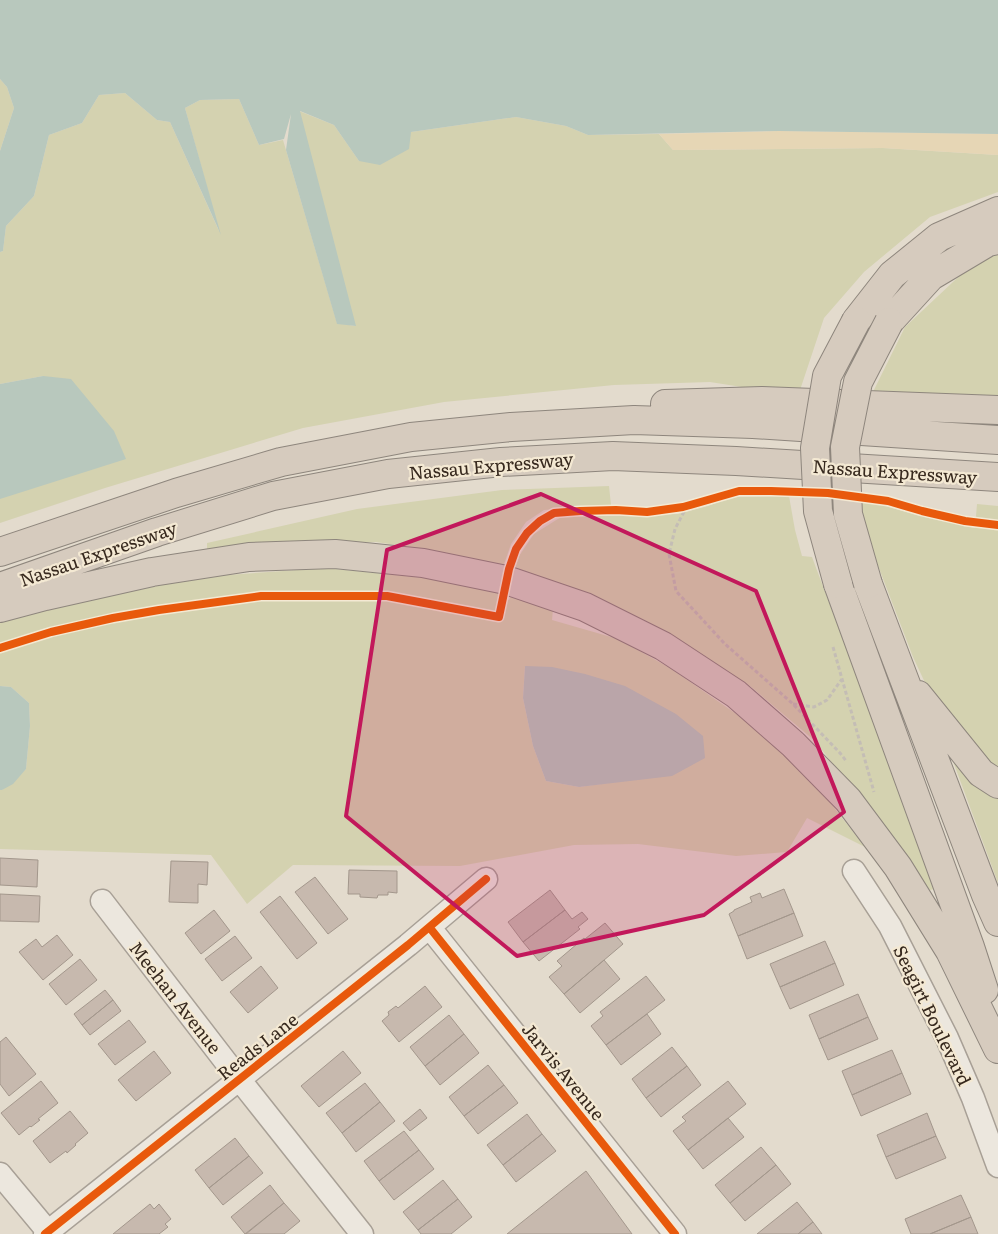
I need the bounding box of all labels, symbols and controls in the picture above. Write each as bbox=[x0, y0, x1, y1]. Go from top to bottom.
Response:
street label: Nassau Expressway bbox=[408, 444, 575, 486]
street label: Nassau Expressway bbox=[812, 452, 979, 490]
street label: Nassau Expressway bbox=[16, 513, 181, 593]
street label: Meehan Avenue bbox=[123, 935, 229, 1059]
street label: Seagirt Boulevard bbox=[887, 940, 979, 1090]
street label: Reads Lane bbox=[211, 1006, 303, 1086]
street label: Jarvis Avenue bbox=[516, 1016, 612, 1126]

